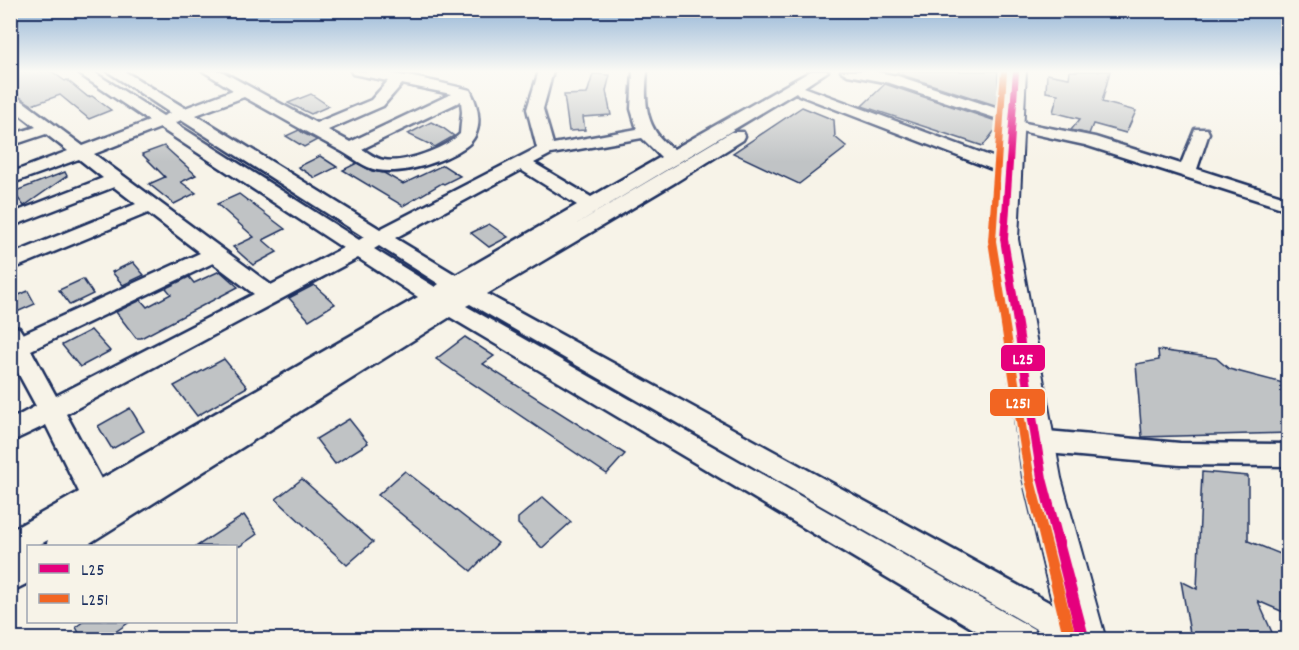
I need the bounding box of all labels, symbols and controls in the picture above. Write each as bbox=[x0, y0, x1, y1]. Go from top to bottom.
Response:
line badge: L25 bbox=[1000, 344, 1046, 372]
text: L25 bbox=[1013, 349, 1033, 372]
line badge: L251 bbox=[989, 388, 1046, 417]
text: L251 bbox=[1006, 393, 1030, 416]
legend bbox=[27, 545, 237, 623]
text: L25 bbox=[81, 559, 105, 584]
text: L251 bbox=[81, 589, 109, 614]

